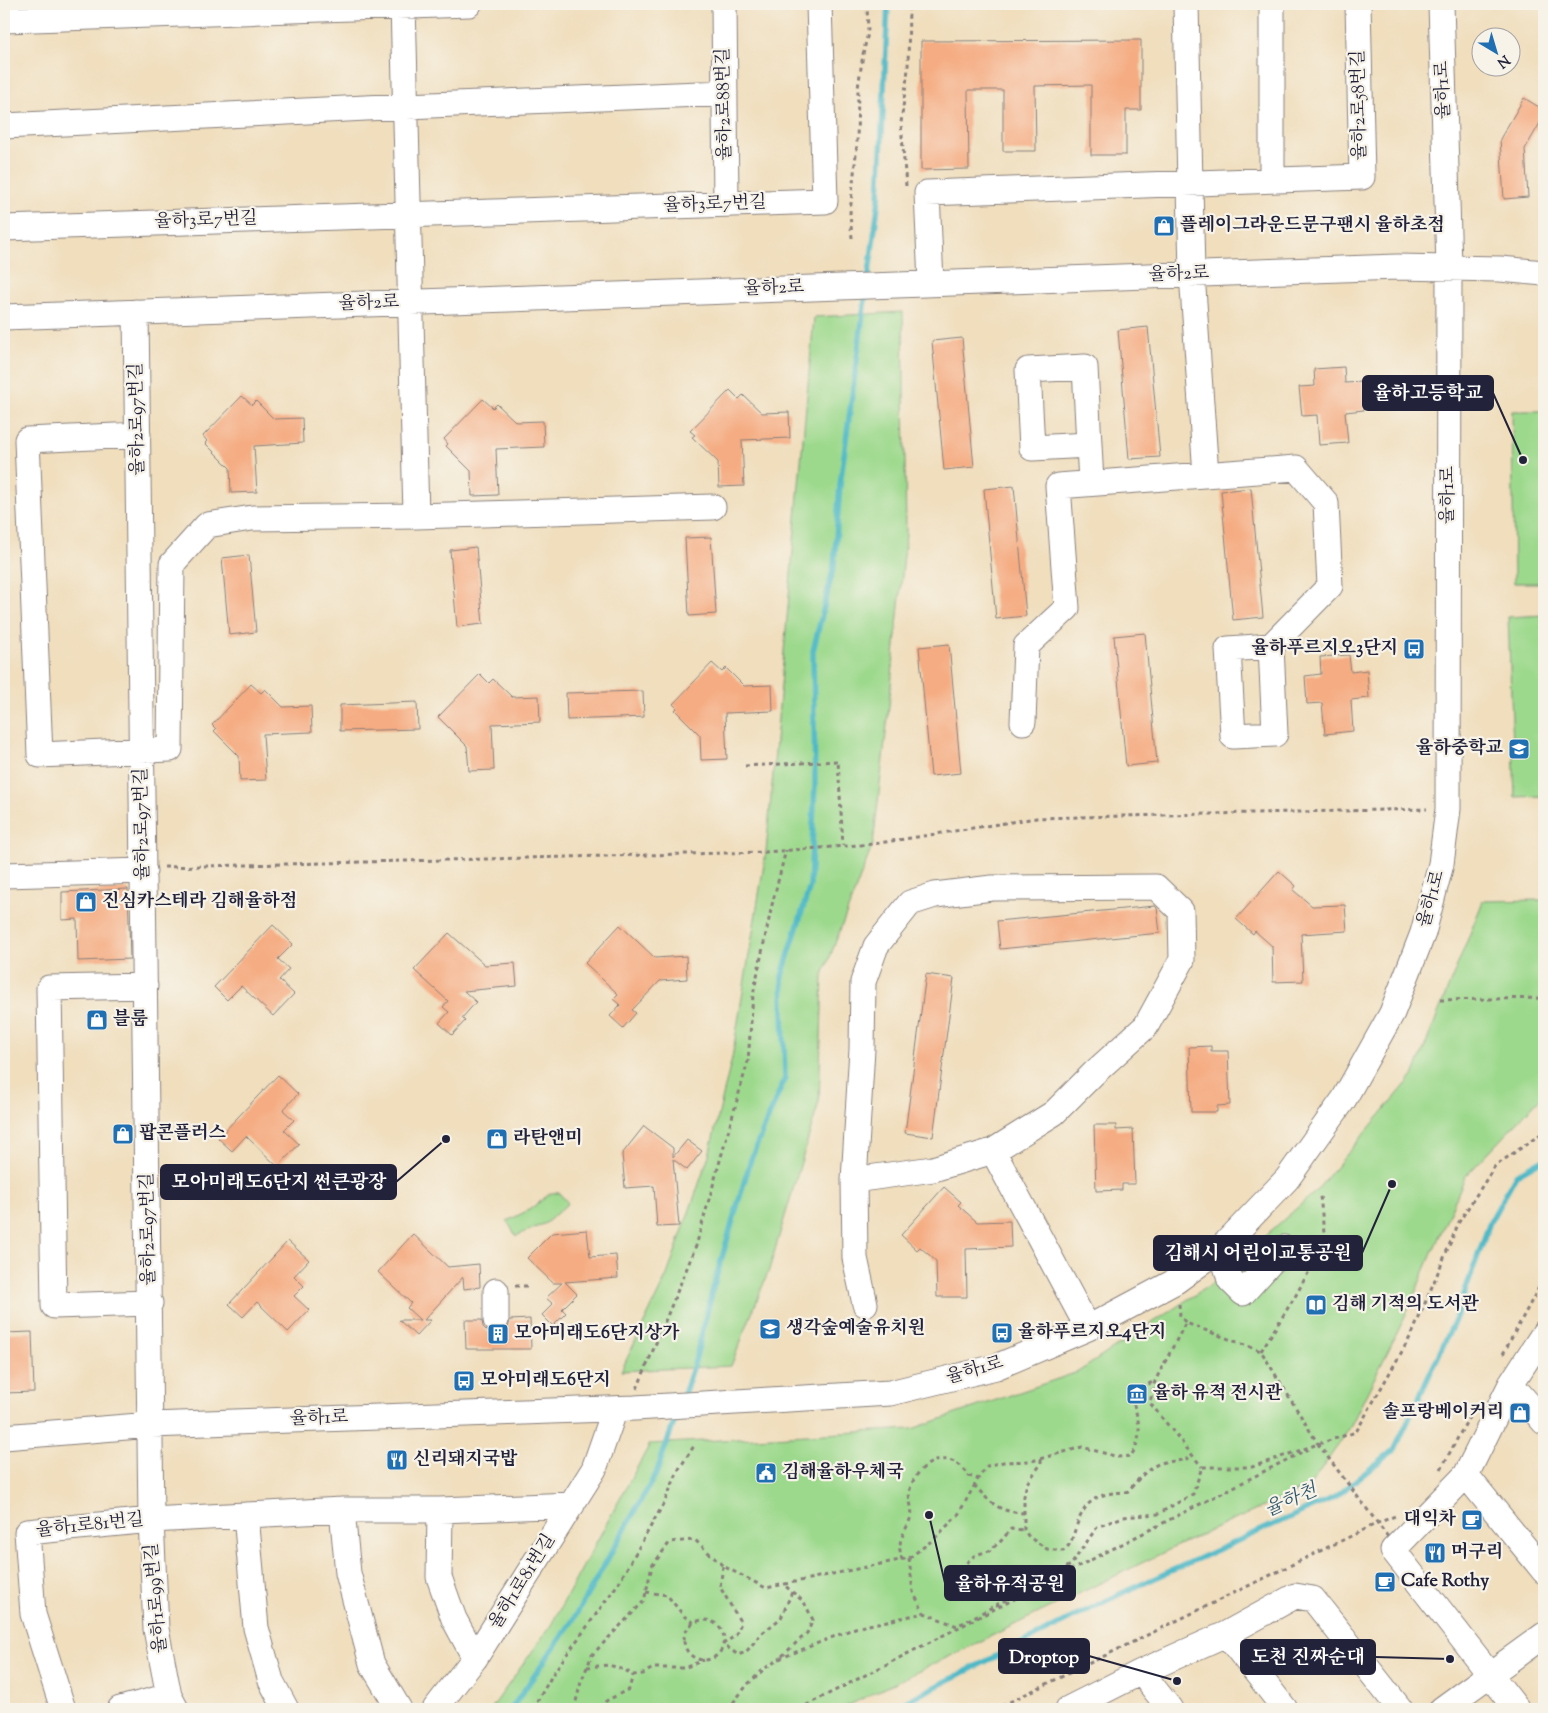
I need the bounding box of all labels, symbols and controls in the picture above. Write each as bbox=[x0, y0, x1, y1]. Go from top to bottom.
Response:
north arrow bbox=[1470, 28, 1520, 78]
street label: 율하2로88번길 bbox=[711, 47, 739, 161]
text: N bbox=[1492, 49, 1513, 72]
street label: 율하2로58번길 bbox=[1346, 50, 1374, 160]
street label: 율하1로 bbox=[1430, 60, 1458, 120]
street label: 율하3로7번길 bbox=[663, 190, 767, 220]
street label: 율하3로7번길 bbox=[154, 206, 258, 236]
place label: 플레이그라운드문구팬시 율하초점 bbox=[1180, 213, 1445, 239]
shop icon: 플레이그라운드문구팬시 율하초점 bbox=[1152, 214, 1176, 238]
street label: 율하2로 bbox=[1148, 261, 1210, 289]
street label: 율하2로 bbox=[743, 275, 805, 303]
street label: 율하2로 bbox=[338, 290, 400, 318]
street label: 율하2로97번길 bbox=[124, 362, 152, 476]
callout: 율하고등학교 bbox=[1363, 376, 1493, 410]
text: 율하고등학교 bbox=[1373, 381, 1483, 408]
street label: 율하1로 bbox=[1436, 466, 1462, 524]
place label: 율하푸르지오3단지 bbox=[1252, 636, 1398, 662]
bus stop icon: 율하푸르지오3단지 bbox=[1402, 637, 1426, 661]
place label: 율하중학교 bbox=[1416, 736, 1504, 762]
school or university icon: 율하중학교 bbox=[1507, 737, 1531, 761]
street label: 율하2로97번길 bbox=[129, 767, 157, 881]
street label: 율하1로 bbox=[1412, 867, 1452, 931]
place label: 진심카스테라 김해율하점 bbox=[102, 889, 297, 915]
shop icon: 진심카스테라 김해율하점 bbox=[74, 890, 98, 914]
place label: 블룸 bbox=[113, 1007, 148, 1033]
shop icon: 블룸 bbox=[85, 1008, 109, 1032]
place label: 팝콘플러스 bbox=[139, 1121, 227, 1147]
shop icon: 팝콘플러스 bbox=[111, 1122, 135, 1146]
place label: 라탄앤미 bbox=[513, 1126, 583, 1152]
shop icon: 라탄앤미 bbox=[485, 1127, 509, 1151]
callout: 모아미래도6단지 썬큰광장 bbox=[161, 1165, 396, 1199]
text: 모아미래도6단지 썬큰광장 bbox=[171, 1170, 387, 1197]
street label: 율하2로97번길 bbox=[135, 1172, 163, 1286]
callout: 김해시 어린이교통공원 bbox=[1154, 1236, 1362, 1270]
text: 김해시 어린이교통공원 bbox=[1164, 1241, 1352, 1268]
place label: 김해 기적의 도서관 bbox=[1332, 1292, 1479, 1318]
library icon: 김해 기적의 도서관 bbox=[1304, 1293, 1328, 1317]
place label: 생각숲예술유치원 bbox=[786, 1316, 925, 1342]
school or university icon: 생각숲예술유치원 bbox=[758, 1317, 782, 1341]
place label: 율하푸르지오4단지 bbox=[1018, 1320, 1166, 1346]
place label: 모아미래도6단지상가 bbox=[514, 1321, 680, 1347]
bus stop icon: 율하푸르지오4단지 bbox=[990, 1321, 1014, 1345]
building icon: 모아미래도6단지상가 bbox=[486, 1322, 510, 1346]
street label: 율하1로 bbox=[943, 1350, 1007, 1392]
place label: 모아미래도6단지 bbox=[480, 1368, 611, 1394]
bus stop icon: 모아미래도6단지 bbox=[452, 1369, 476, 1393]
place label: 율하 유적 전시관 bbox=[1153, 1381, 1283, 1407]
museum icon: 율하 유적 전시관 bbox=[1125, 1382, 1149, 1406]
place label: 솔프랑베이커리 bbox=[1382, 1400, 1504, 1426]
shop icon: 솔프랑베이커리 bbox=[1508, 1401, 1532, 1425]
street label: 율하1로 bbox=[289, 1405, 349, 1433]
place label: 신리돼지국밥 bbox=[413, 1447, 518, 1473]
restaurant icon: 신리돼지국밥 bbox=[385, 1448, 409, 1472]
place label: 김해율하우체국 bbox=[782, 1460, 904, 1486]
public building icon: 김해율하우체국 bbox=[754, 1461, 778, 1485]
water label: 율하천 bbox=[1260, 1477, 1323, 1525]
street label: 율하1로81번길 bbox=[35, 1507, 145, 1545]
place label: 대익차 bbox=[1404, 1507, 1457, 1533]
cafe icon: 대익차 bbox=[1460, 1508, 1484, 1532]
street label: 율하1로81번길 bbox=[483, 1529, 563, 1635]
place label: 머구리 bbox=[1451, 1540, 1503, 1566]
restaurant icon: 머구리 bbox=[1423, 1541, 1447, 1565]
street label: 율하1로99번길 bbox=[139, 1542, 175, 1654]
callout: 율하유적공원 bbox=[945, 1566, 1075, 1600]
place label: Cafe Rothy bbox=[1401, 1569, 1489, 1595]
cafe icon: Cafe Rothy bbox=[1373, 1570, 1397, 1594]
text: 율하유적공원 bbox=[955, 1572, 1065, 1599]
callout: Droptop bbox=[999, 1639, 1089, 1673]
callout: 도천 진짜순대 bbox=[1241, 1640, 1375, 1674]
text: Droptop bbox=[1009, 1645, 1079, 1672]
text: 도천 진짜순대 bbox=[1251, 1645, 1365, 1672]

